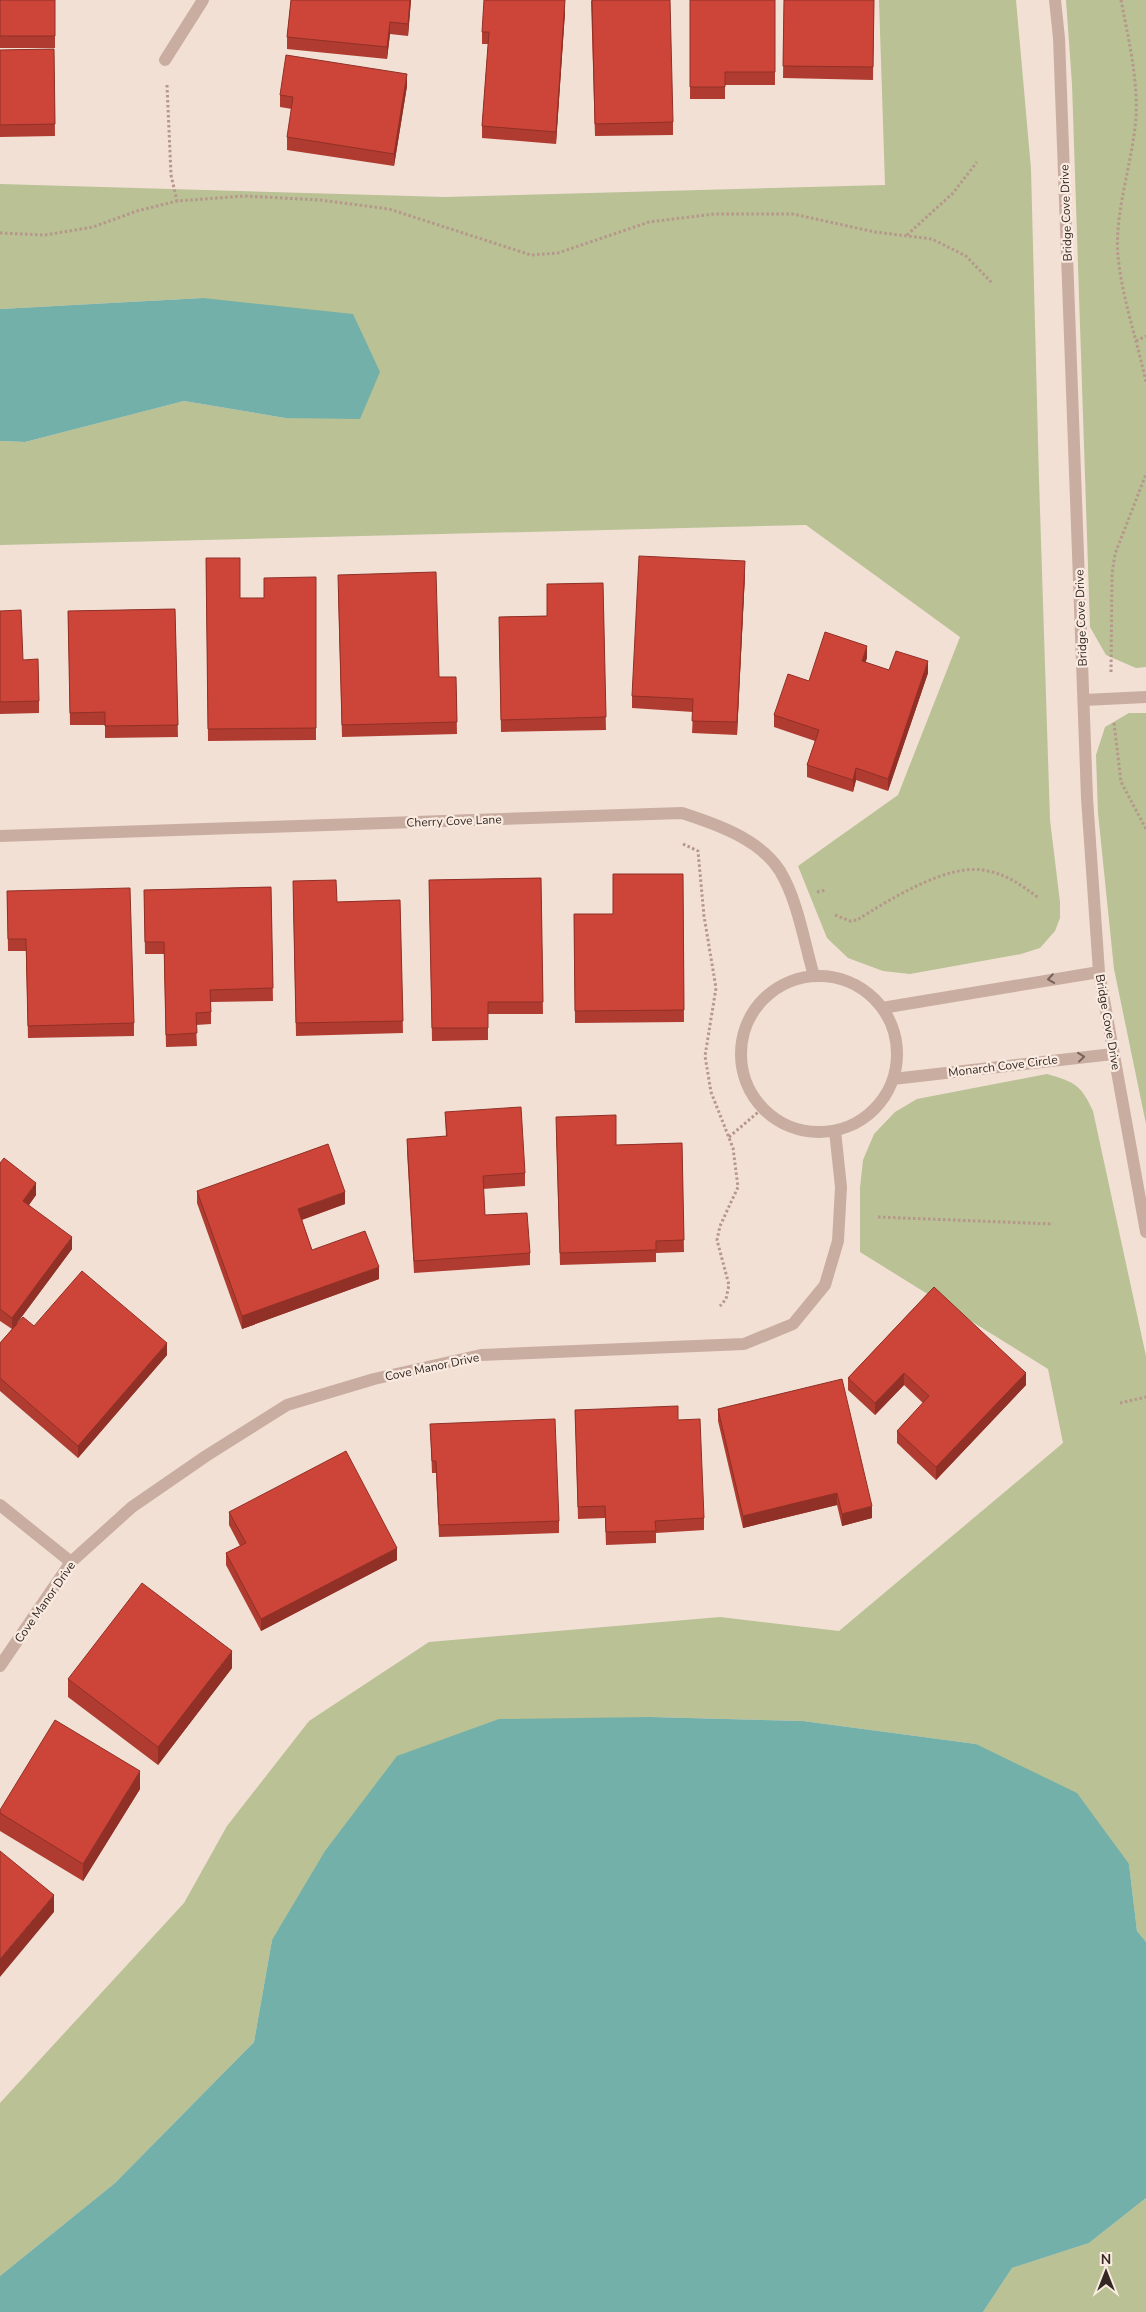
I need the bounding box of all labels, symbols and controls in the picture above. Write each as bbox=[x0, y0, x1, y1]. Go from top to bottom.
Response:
street label: Bridge Cove Drive bbox=[1056, 164, 1076, 262]
street label: Bridge Cove Drive bbox=[1071, 569, 1091, 667]
street label: Cherry Cove Lane bbox=[406, 811, 502, 831]
street label: Bridge Cove Drive bbox=[1092, 973, 1124, 1071]
one-way arrow bbox=[1046, 974, 1055, 984]
street label: Monarch Cove Circle bbox=[947, 1051, 1059, 1081]
one-way arrow bbox=[1077, 1052, 1085, 1063]
street label: Cove Manor Drive bbox=[384, 1349, 480, 1385]
street label: Cove Manor Drive bbox=[11, 1558, 79, 1646]
north arrow bbox=[1081, 2247, 1131, 2297]
text: N bbox=[1101, 2250, 1111, 2269]

